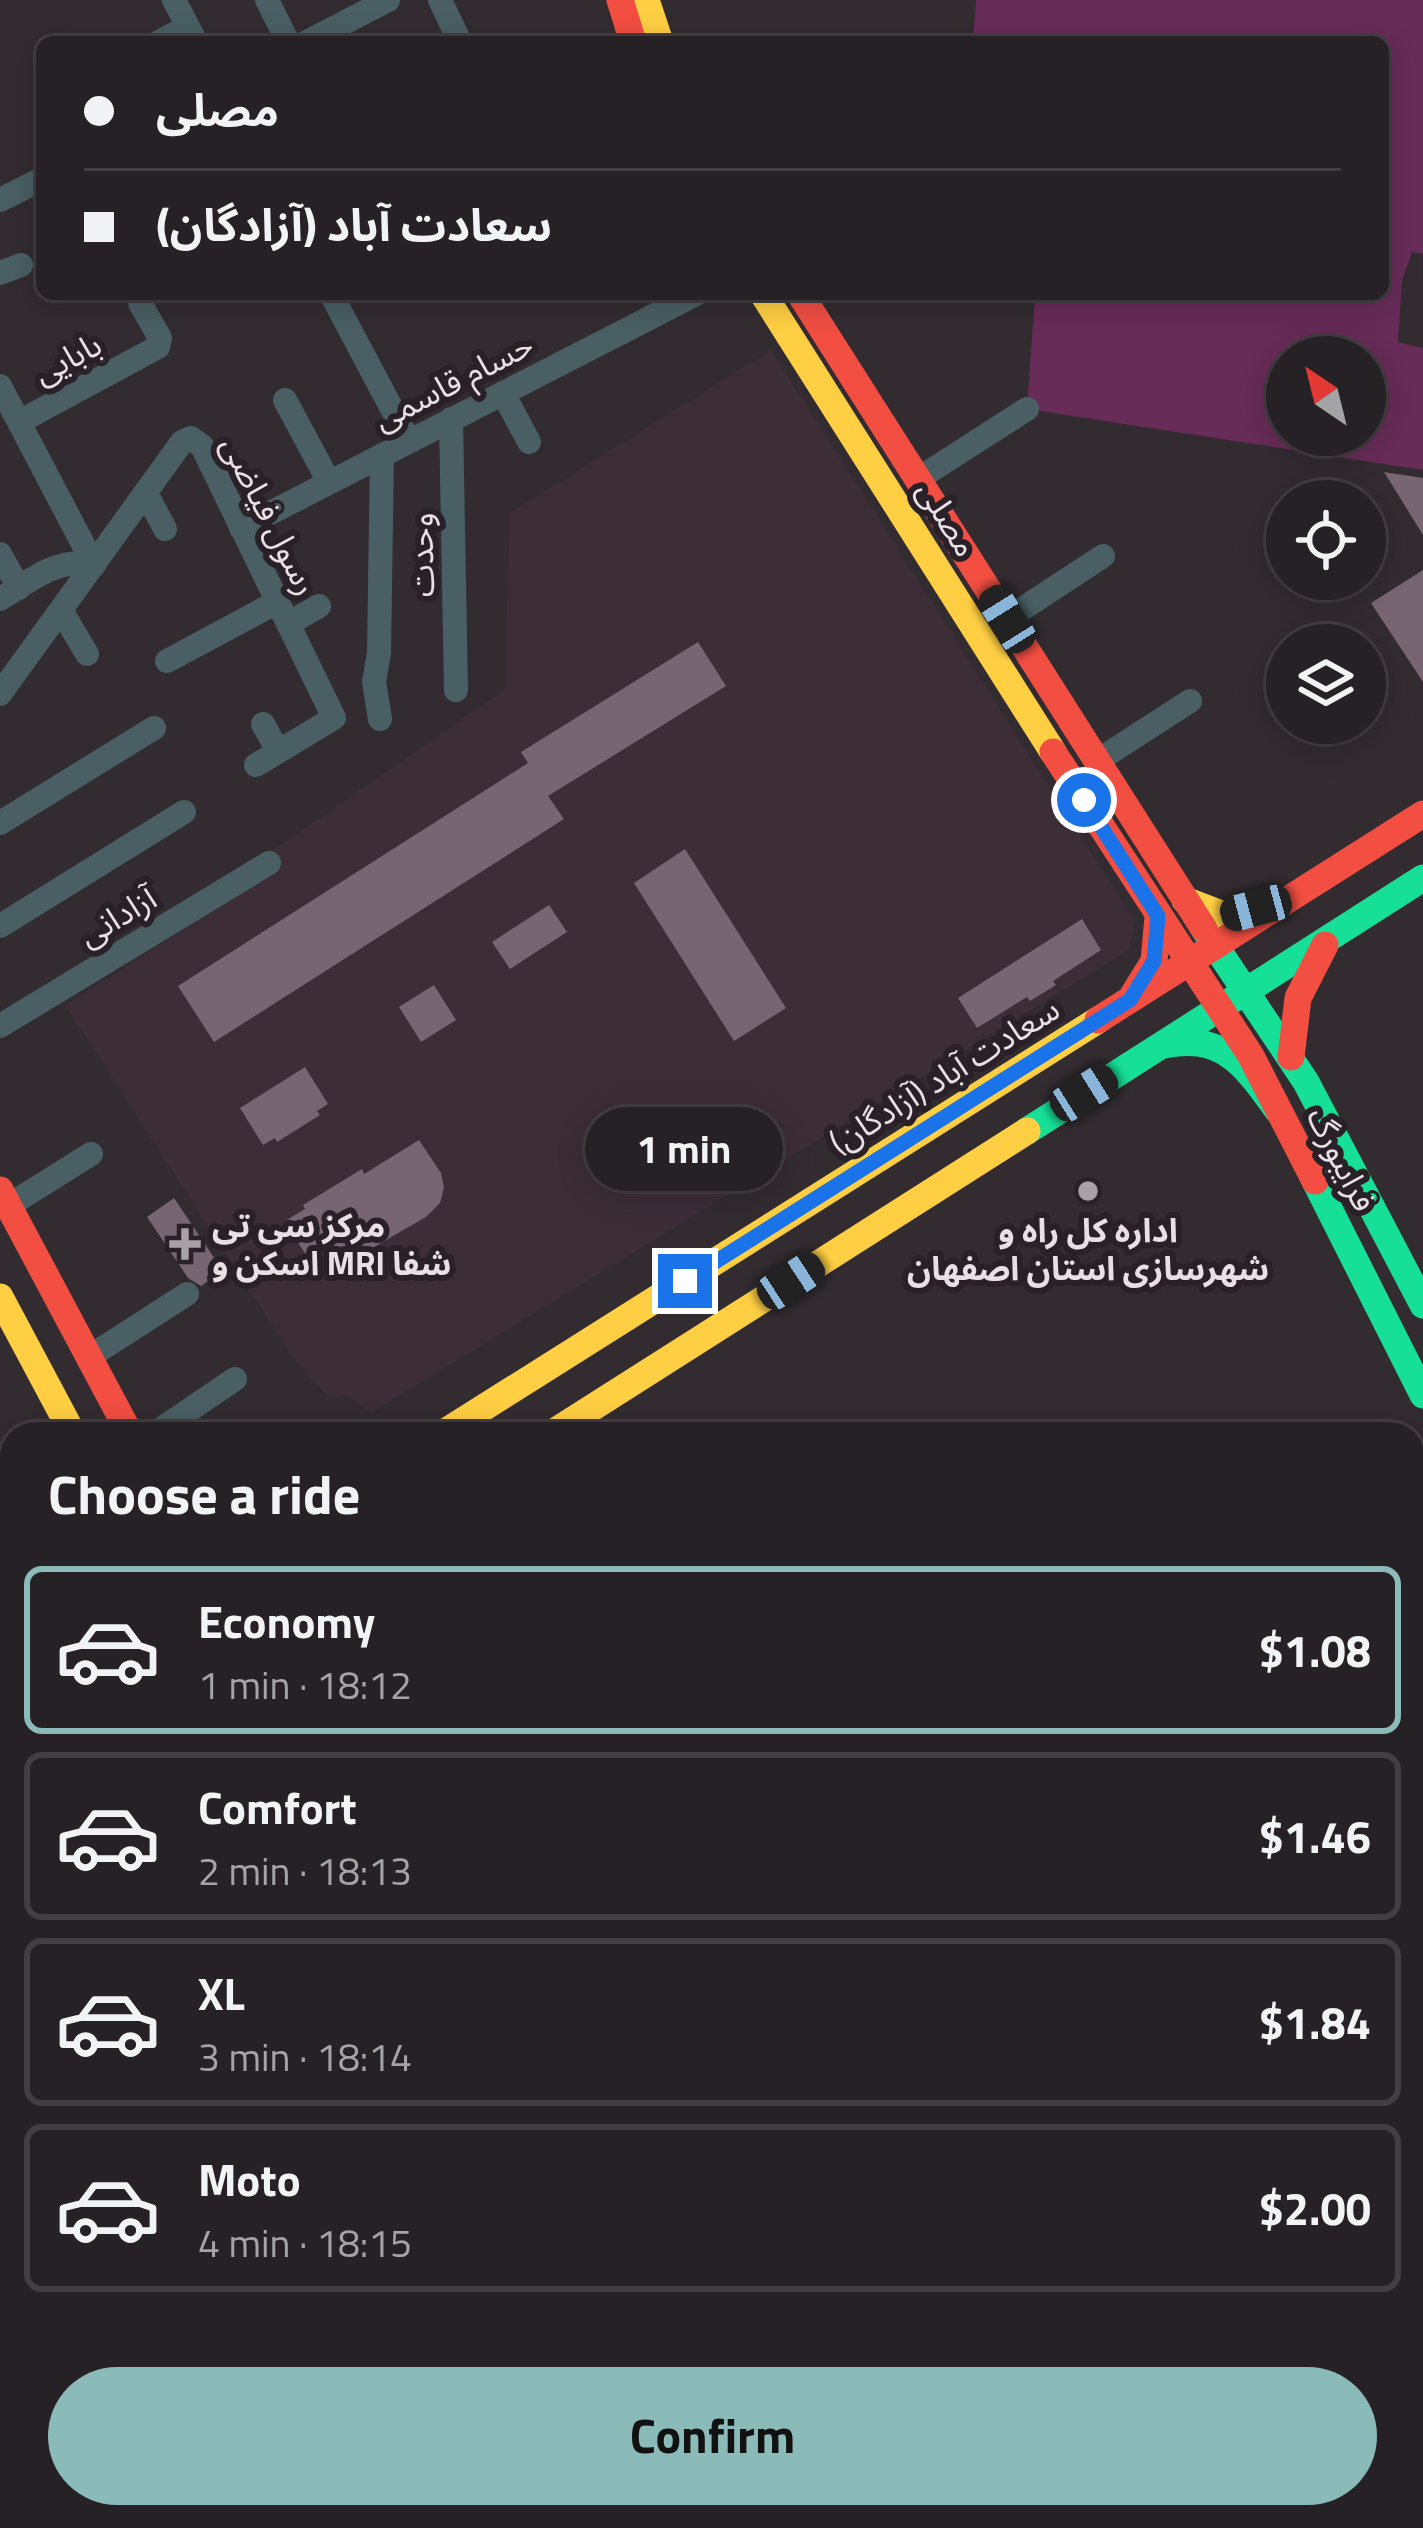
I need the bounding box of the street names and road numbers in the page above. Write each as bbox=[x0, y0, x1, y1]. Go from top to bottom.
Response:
street label: بابایی bbox=[24, 319, 110, 397]
street label: حسام قاسمی bbox=[364, 319, 542, 443]
street label: رسول فیاضی bbox=[208, 426, 332, 604]
street label: مصلی bbox=[905, 470, 991, 566]
street label: وحدت bbox=[395, 512, 447, 598]
street label: آزادانی bbox=[68, 872, 167, 959]
street label: سعادت آباد (آزادگان) bbox=[819, 984, 1069, 1166]
street label: فرایبورگ bbox=[1294, 1098, 1390, 1220]

